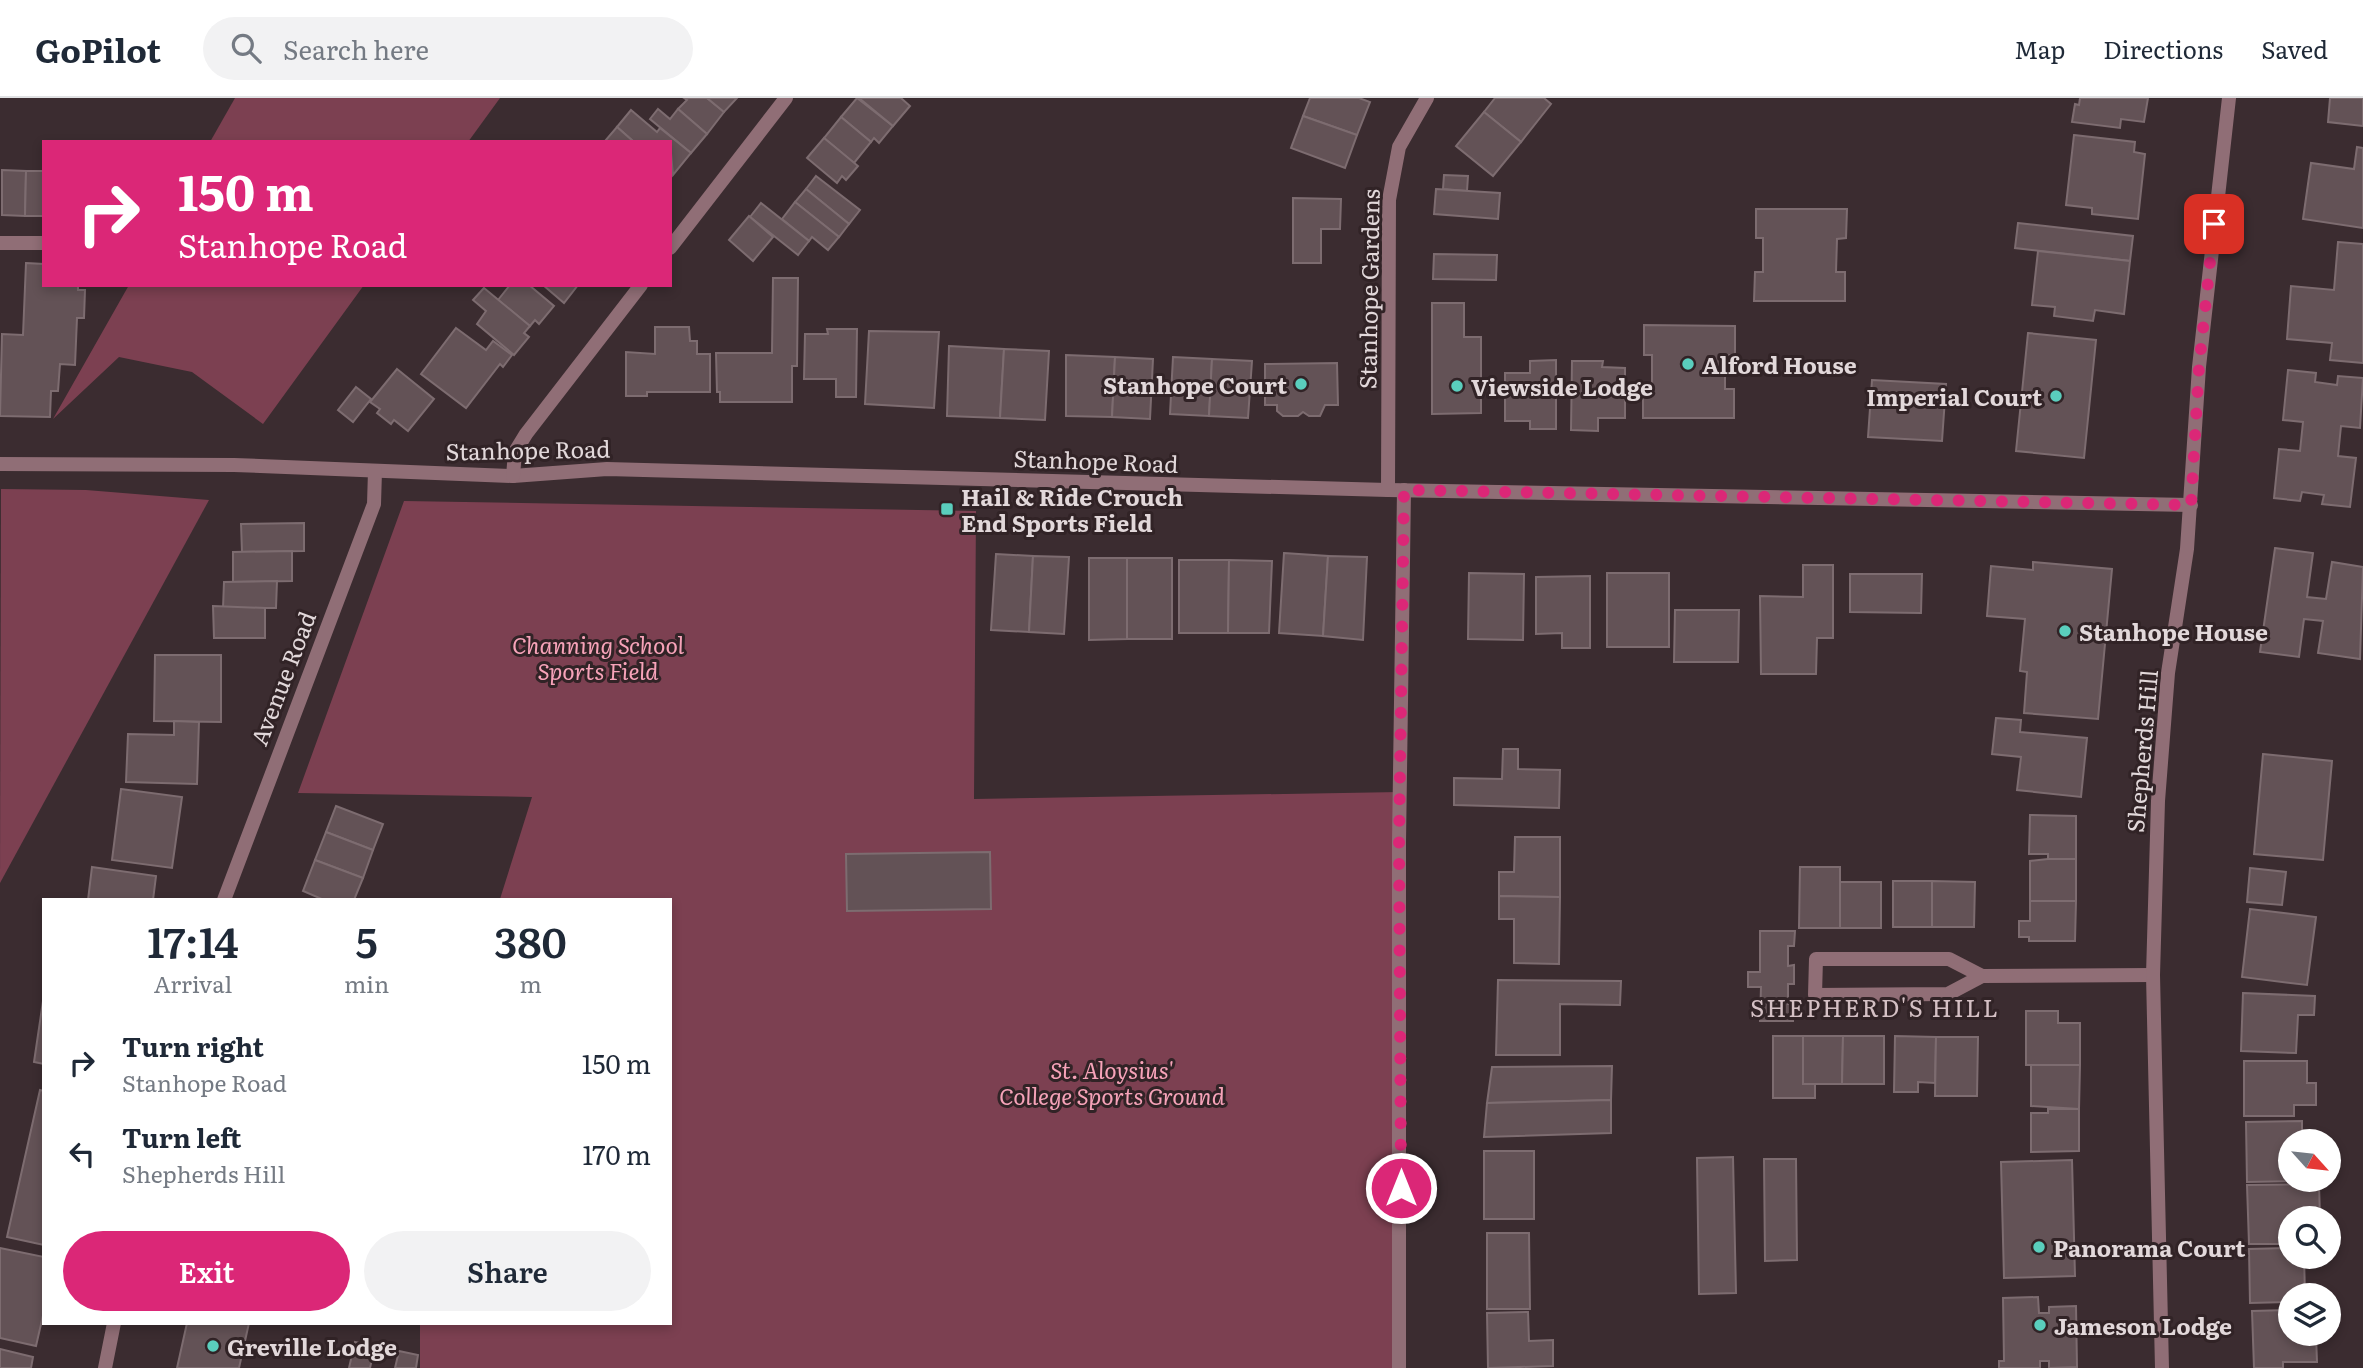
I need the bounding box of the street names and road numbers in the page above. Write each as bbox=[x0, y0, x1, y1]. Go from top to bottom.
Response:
street label: Stanhope Gardens bbox=[1349, 189, 1387, 389]
street label: Stanhope Road bbox=[445, 431, 611, 467]
street label: Stanhope Road bbox=[1013, 440, 1179, 480]
street label: Avenue Road bbox=[241, 606, 323, 750]
street label: Shepherds Hill bbox=[2117, 668, 2165, 834]

